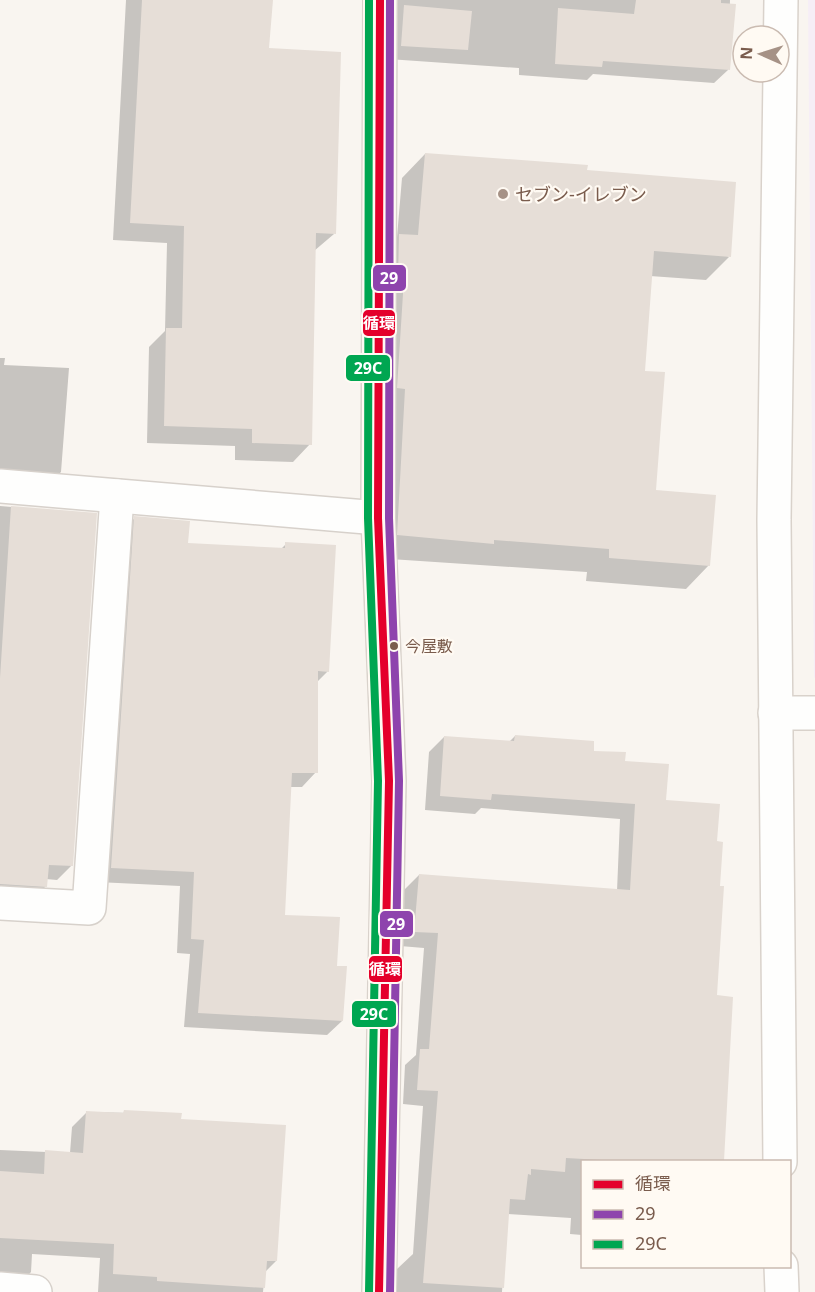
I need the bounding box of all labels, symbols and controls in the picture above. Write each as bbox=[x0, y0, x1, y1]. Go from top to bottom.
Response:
north arrow bbox=[731, 24, 791, 84]
text: N bbox=[735, 46, 757, 60]
place label: セブン-イレブン bbox=[515, 182, 647, 206]
marker: セブン-イレブン bbox=[496, 187, 510, 201]
line badge: 29 bbox=[372, 264, 407, 292]
text: 29 bbox=[380, 267, 398, 289]
line badge: 循環 bbox=[362, 309, 396, 337]
text: 循環 bbox=[363, 312, 395, 334]
line badge: 29C bbox=[345, 354, 391, 382]
text: 29C bbox=[354, 357, 382, 379]
place label: 今屋敷 bbox=[405, 635, 453, 657]
marker: 今屋敷 bbox=[388, 640, 400, 652]
line badge: 29 bbox=[379, 910, 414, 938]
text: 29 bbox=[387, 913, 405, 935]
line badge: 循環 bbox=[368, 955, 403, 983]
text: 循環 bbox=[369, 958, 401, 980]
line badge: 29C bbox=[351, 1000, 397, 1028]
text: 29C bbox=[360, 1003, 388, 1025]
legend bbox=[581, 1160, 791, 1268]
text: 循環 bbox=[635, 1171, 671, 1195]
text: 29 bbox=[635, 1201, 656, 1225]
text: 29C bbox=[635, 1231, 667, 1255]

